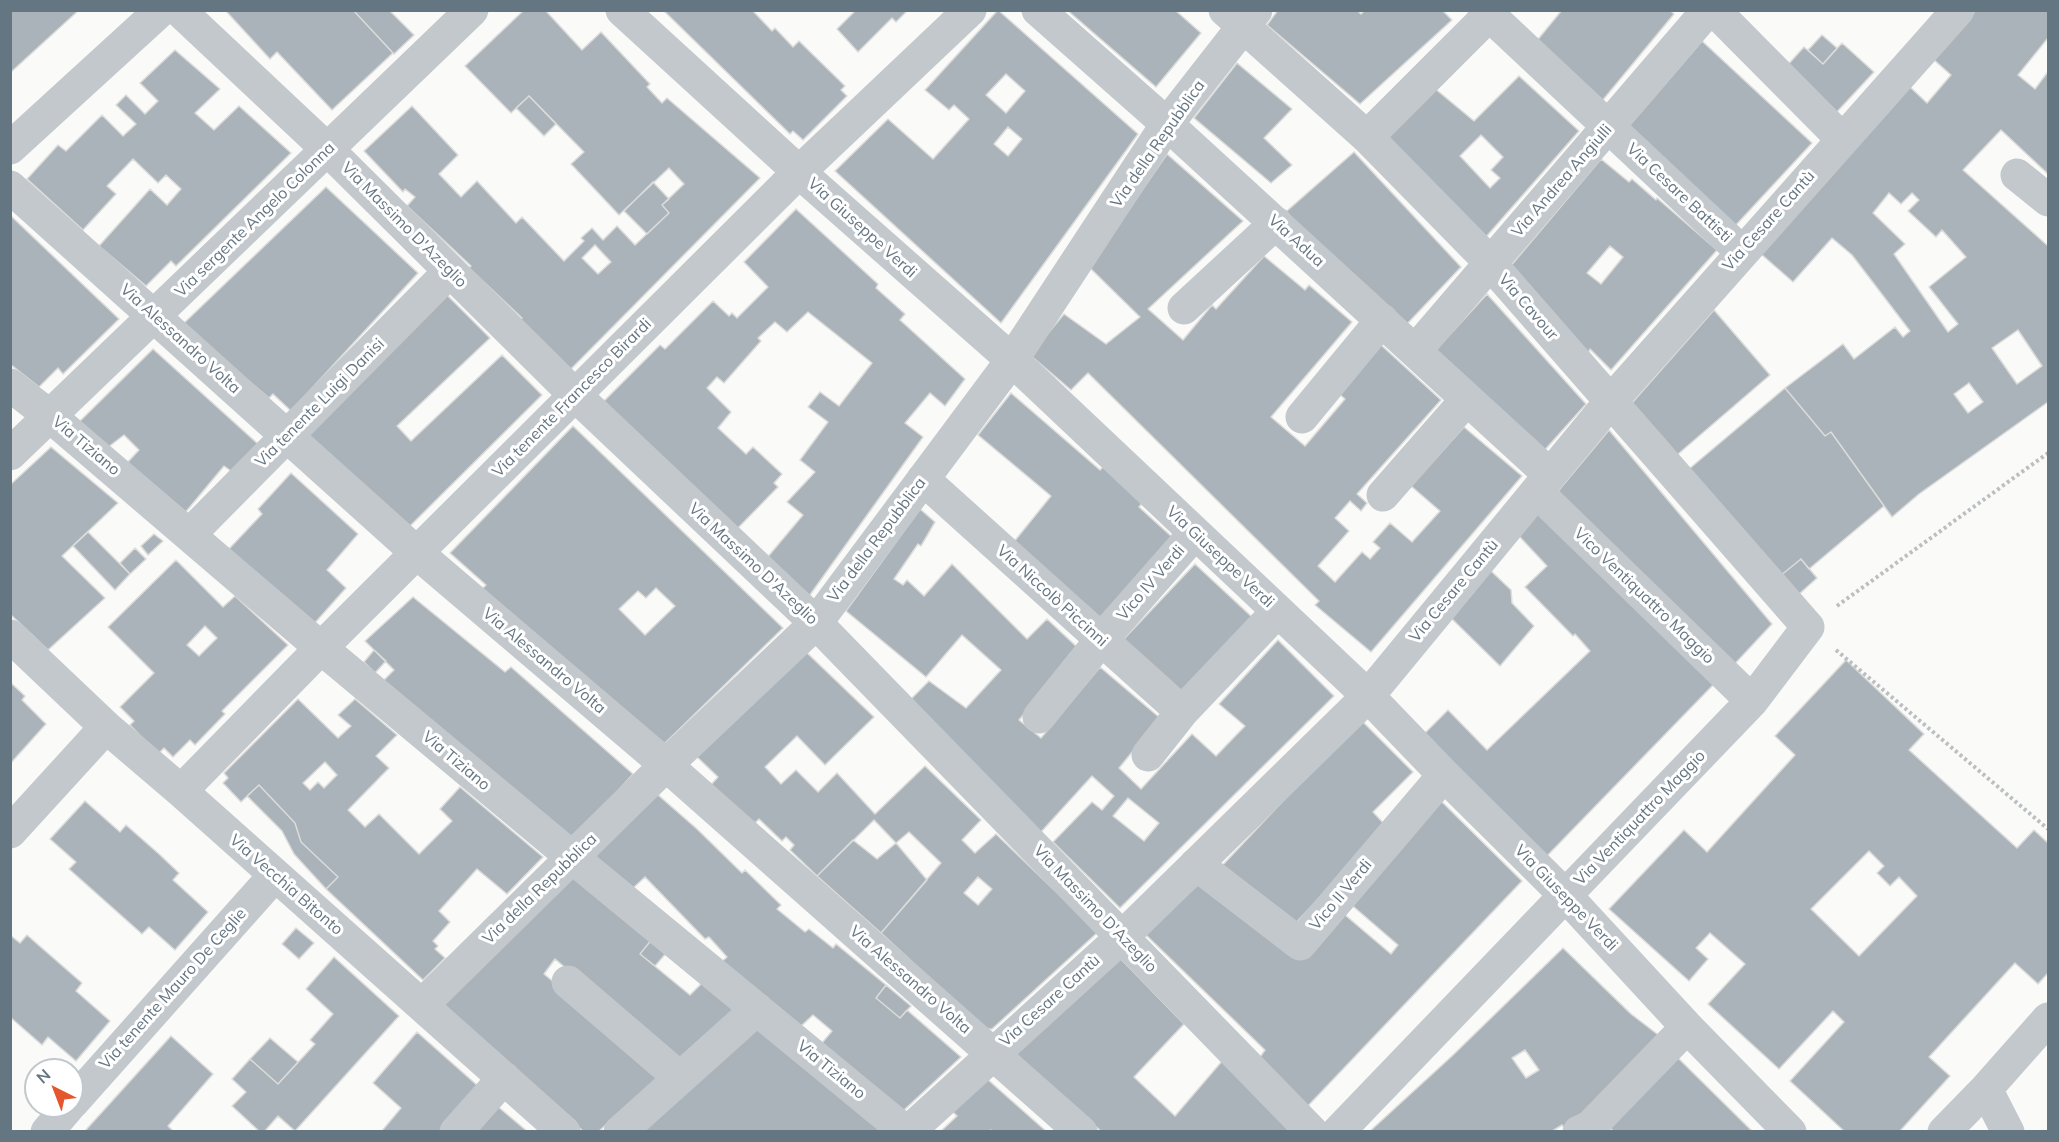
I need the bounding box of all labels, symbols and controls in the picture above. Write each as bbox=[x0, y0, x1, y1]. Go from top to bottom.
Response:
street label: Via della Repubblica bbox=[1107, 77, 1209, 211]
street label: Via Andrea Angiulli bbox=[1508, 121, 1616, 241]
street label: Via sergente Angelo Colonna bbox=[171, 139, 339, 301]
street label: Via Cesare Battisti bbox=[1623, 139, 1735, 247]
street label: Via Massimo D'Azeglio bbox=[337, 158, 471, 292]
street label: Via Cesare Cantù bbox=[1719, 167, 1819, 275]
street label: Via Giuseppe Verdi bbox=[803, 174, 921, 282]
street label: Via Adua bbox=[1264, 211, 1328, 271]
street label: Via Cavour bbox=[1494, 270, 1562, 344]
street label: Via Alessandro Volta bbox=[116, 280, 244, 398]
street label: Via tenente Francesco Birardi bbox=[489, 315, 655, 481]
street label: Via tenente Luigi Danisi bbox=[252, 335, 388, 471]
street label: Via Tiziano bbox=[48, 412, 124, 480]
street label: Via della Repubblica bbox=[824, 474, 930, 606]
street label: Via Massimo D'Azeglio bbox=[684, 499, 822, 629]
street label: Via Giuseppe Verdi bbox=[1162, 502, 1278, 612]
street label: Vico Ventiquattro Maggio bbox=[1570, 524, 1718, 668]
street label: Via Cesare Cantù bbox=[1405, 536, 1503, 646]
street label: Via Niccolò Piccinni bbox=[993, 541, 1111, 651]
street label: Vico IV Verdi bbox=[1113, 541, 1189, 625]
street label: Via Alessandro Volta bbox=[479, 604, 609, 718]
street label: Via Tiziano bbox=[418, 727, 494, 795]
street label: Via Ventiquattro Maggio bbox=[1570, 746, 1710, 890]
street label: Via della Repubblica bbox=[479, 830, 601, 948]
street label: Via Vecchia Bitonto bbox=[225, 831, 347, 939]
street label: Via Massimo D'Azeglio bbox=[1029, 841, 1161, 977]
street label: Via Giuseppe Verdi bbox=[1510, 841, 1622, 955]
street label: Vico II Verdi bbox=[1306, 856, 1376, 934]
street label: Via tenente Mauro De Ceglie bbox=[96, 904, 250, 1074]
street label: Via Alessandro Volta bbox=[845, 922, 975, 1038]
street label: Via Cesare Cantù bbox=[996, 951, 1104, 1051]
street label: Via Tiziano bbox=[793, 1037, 869, 1103]
north arrow bbox=[24, 1058, 84, 1118]
text: N bbox=[32, 1065, 54, 1088]

